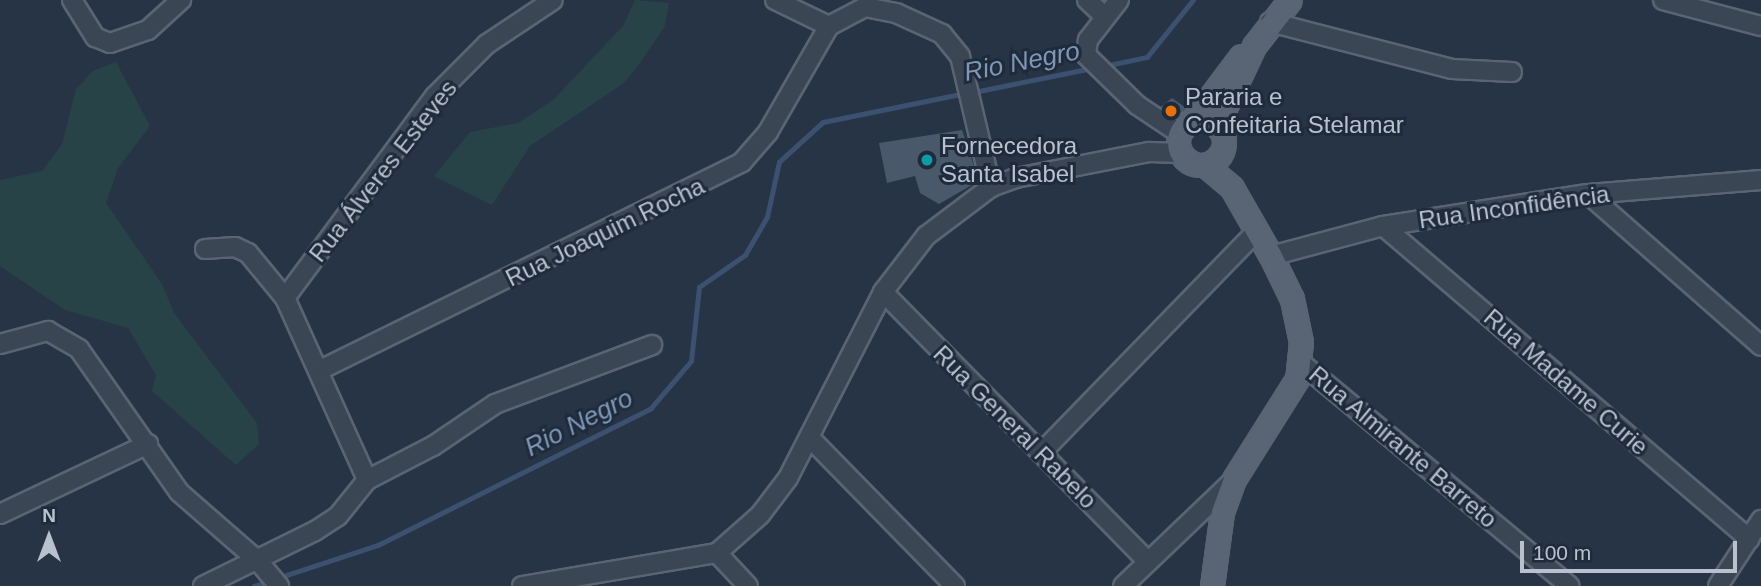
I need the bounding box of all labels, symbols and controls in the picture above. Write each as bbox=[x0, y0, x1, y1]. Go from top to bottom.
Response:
water label: Rio Negro bbox=[962, 36, 1082, 88]
street label: Rua Álveres Esteves bbox=[303, 74, 463, 268]
place label: Pararia e Confeitaria Stelamar bbox=[1185, 83, 1404, 139]
marker: Pararia e Confeitaria Stelamar bbox=[1163, 103, 1179, 119]
place label: Fornecedora Santa Isabel bbox=[941, 132, 1077, 188]
marker: Fornecedora Santa Isabel bbox=[919, 152, 935, 168]
street label: Rua Joaquim Rocha bbox=[501, 171, 709, 293]
street label: Rua Inconfidência bbox=[1417, 179, 1611, 235]
street label: Rua Madame Curie bbox=[1478, 303, 1654, 461]
street label: Rua General Rabelo bbox=[927, 339, 1103, 515]
street label: Rua Almirante Barreto bbox=[1303, 360, 1503, 534]
water label: Rio Negro bbox=[520, 383, 638, 463]
north arrow bbox=[14, 502, 84, 572]
text: N bbox=[42, 505, 56, 526]
scale bar bbox=[1523, 526, 1740, 570]
text: 100 m bbox=[1533, 541, 1591, 564]

